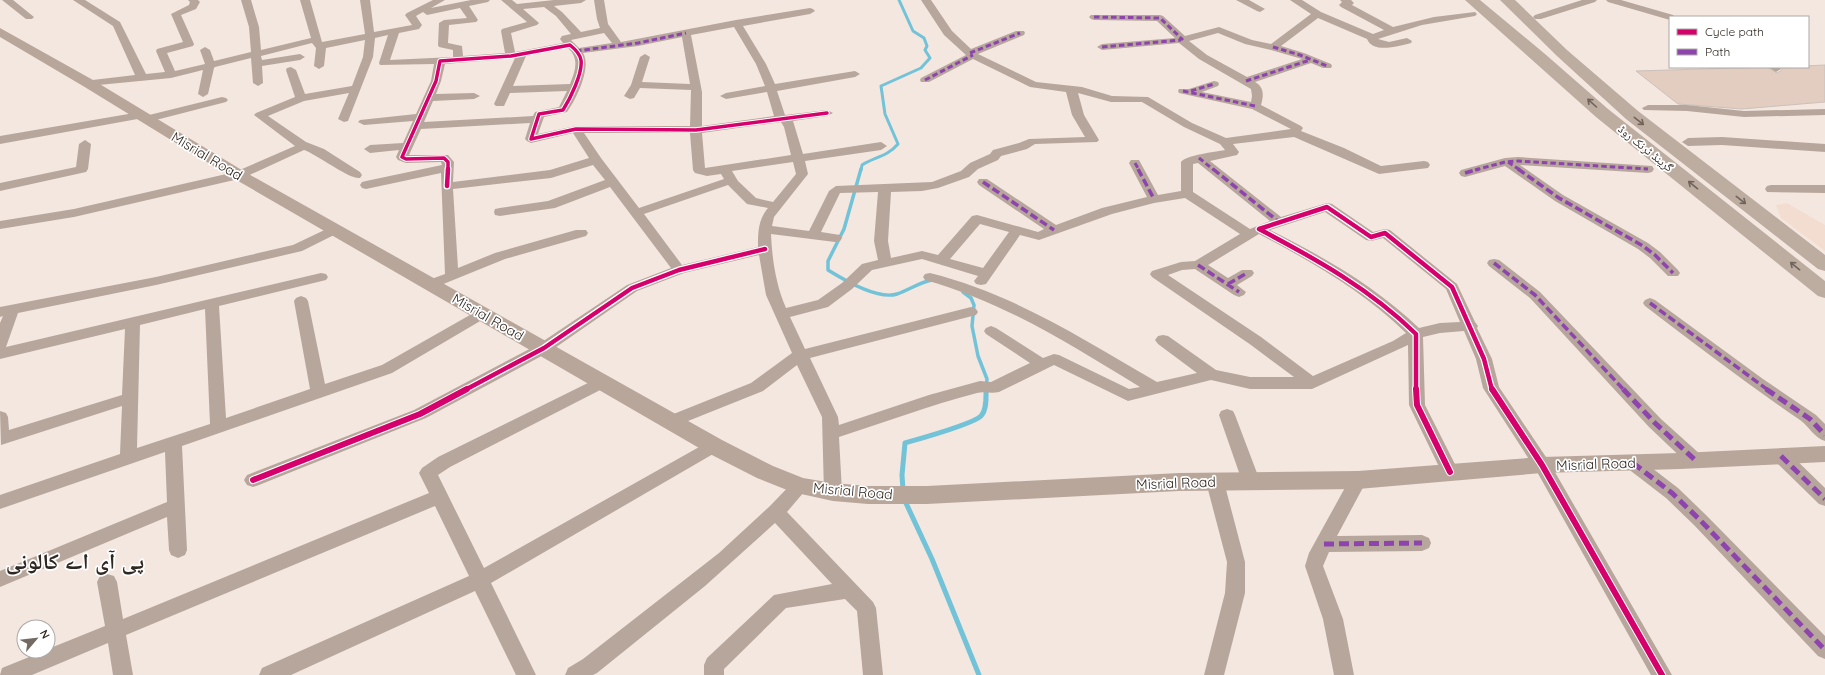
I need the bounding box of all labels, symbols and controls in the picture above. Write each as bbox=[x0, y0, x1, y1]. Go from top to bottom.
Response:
legend bbox=[1669, 16, 1809, 68]
text: Cycle path bbox=[1705, 24, 1764, 39]
text: Path bbox=[1705, 44, 1730, 59]
one-way arrow bbox=[1587, 99, 1597, 108]
one-way arrow bbox=[1633, 116, 1644, 125]
street label: گرینڈ ٹرنک روڈ bbox=[1615, 121, 1677, 175]
street label: Misrial Road bbox=[168, 128, 246, 184]
one-way arrow bbox=[1687, 181, 1698, 190]
one-way arrow bbox=[1736, 196, 1747, 205]
one-way arrow bbox=[1789, 262, 1800, 271]
street label: Misrial Road bbox=[449, 289, 527, 345]
street label: Misrial Road bbox=[1556, 454, 1636, 474]
street label: Misrial Road bbox=[1136, 473, 1216, 493]
street label: Misrial Road bbox=[812, 479, 894, 503]
district label: پی آی اے کالونی bbox=[6, 547, 144, 575]
north arrow bbox=[16, 619, 56, 659]
text: N bbox=[37, 627, 53, 641]

